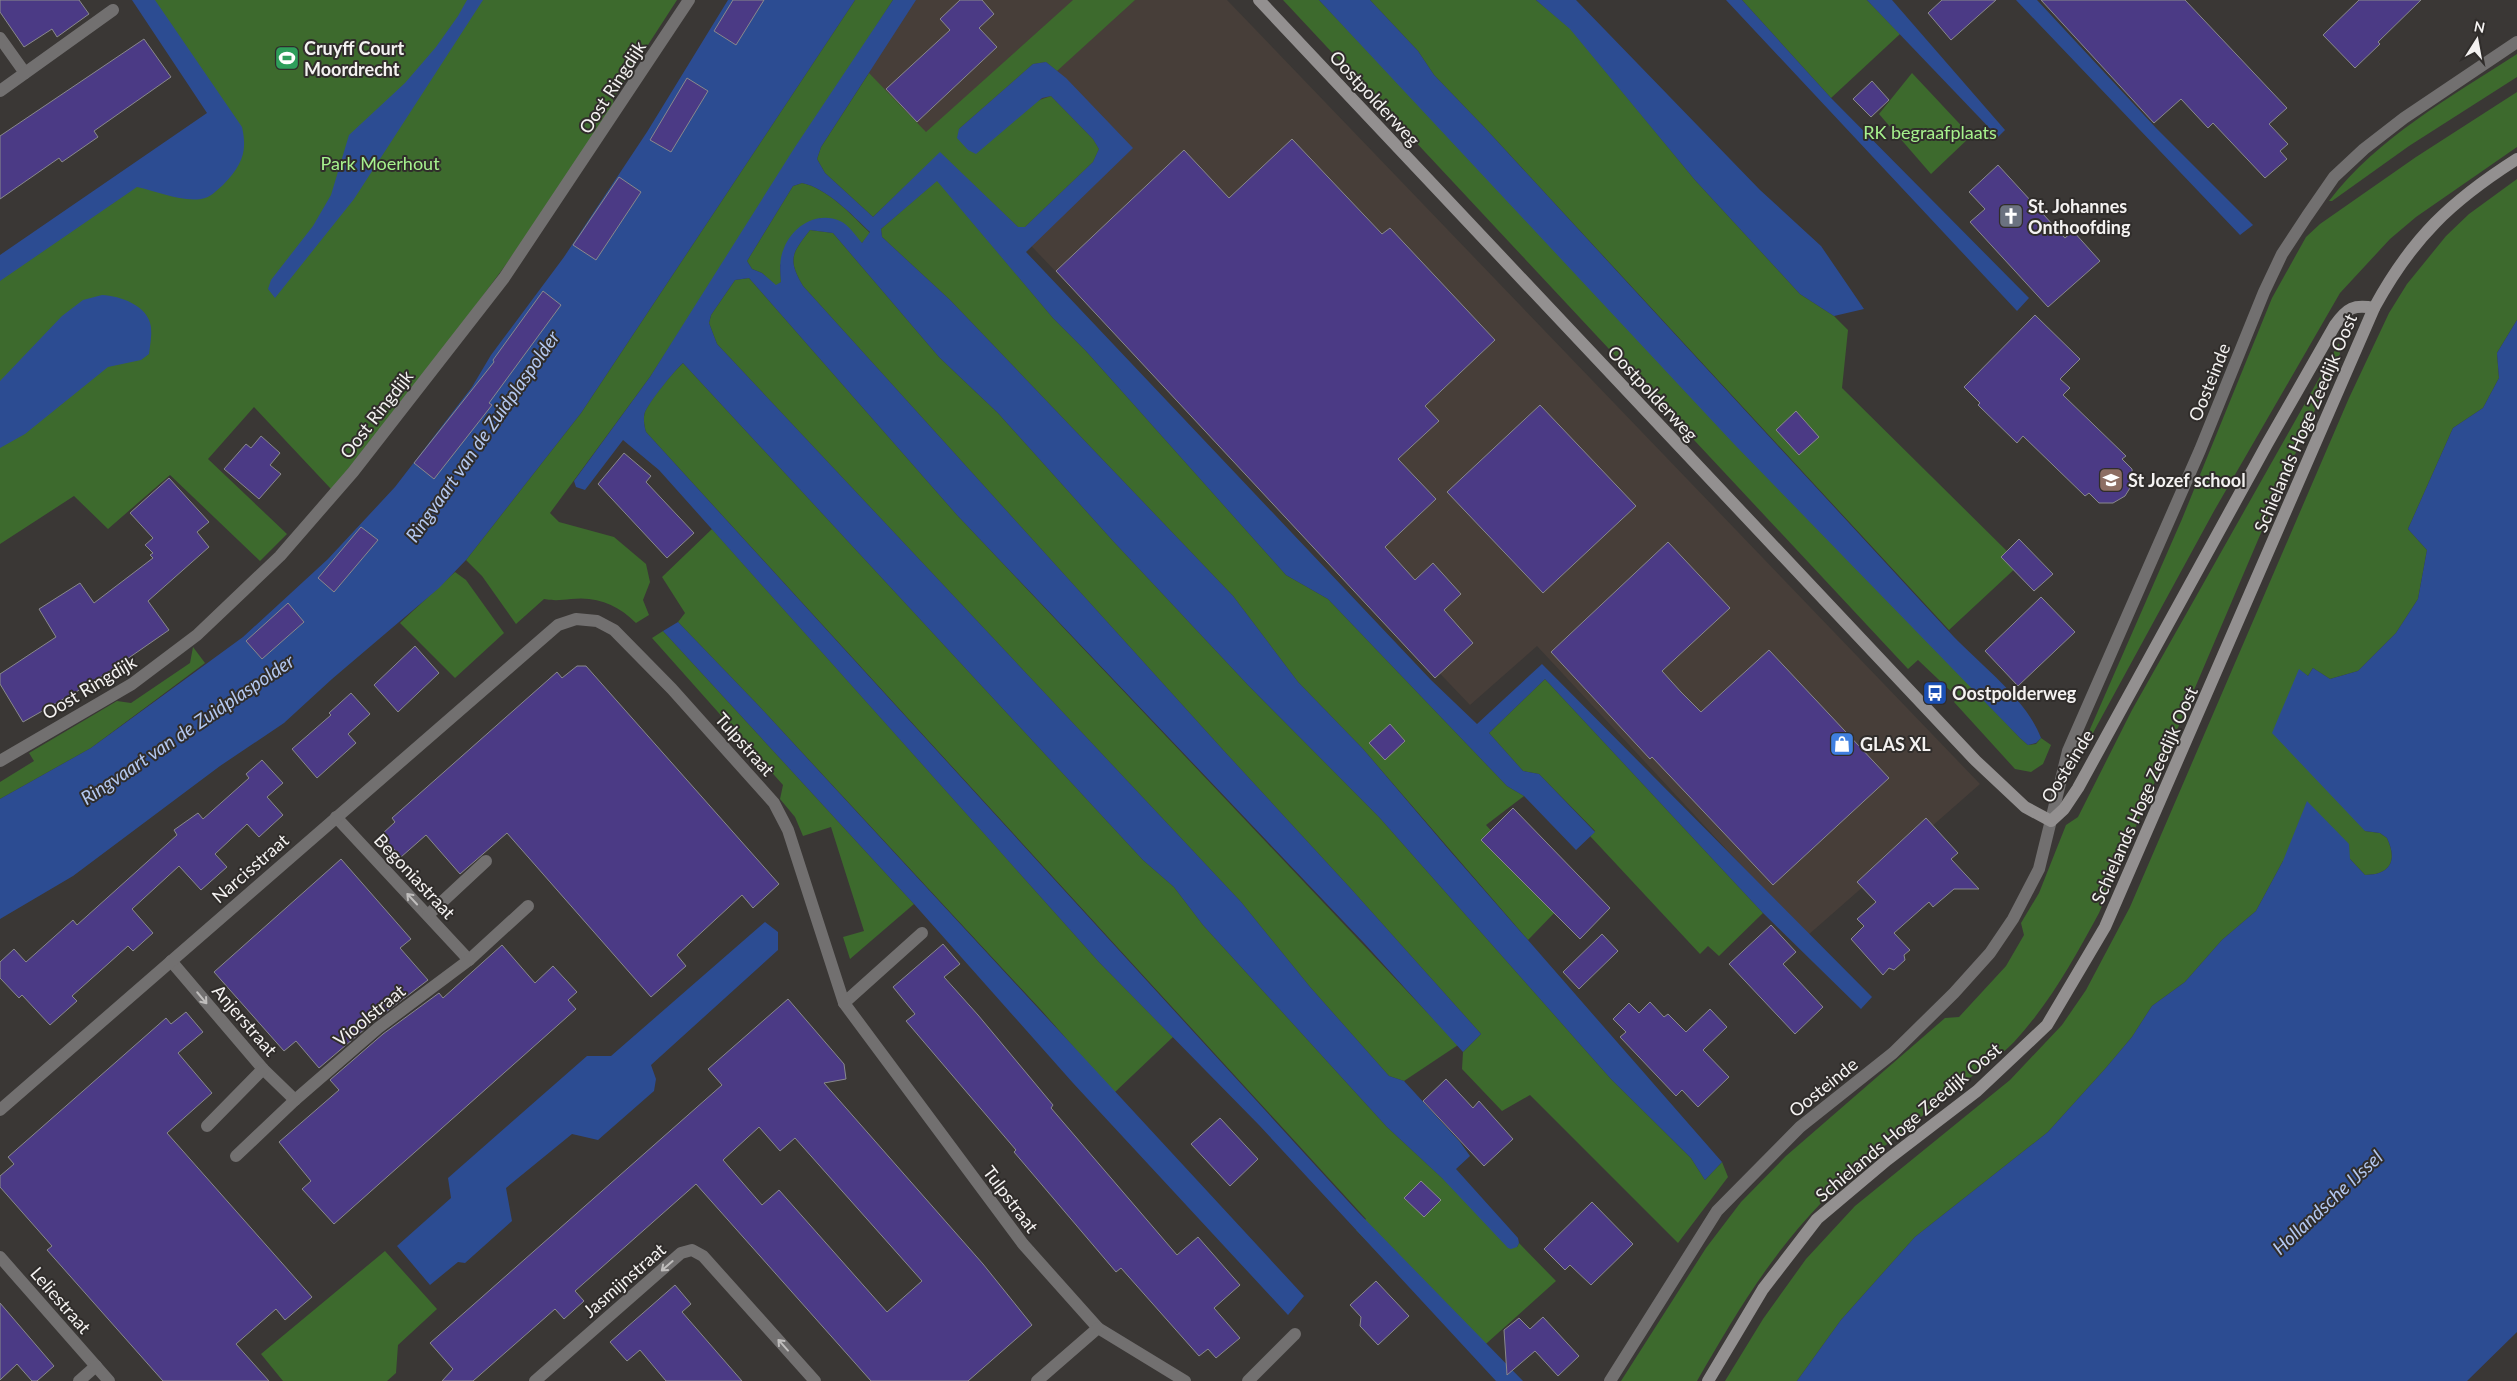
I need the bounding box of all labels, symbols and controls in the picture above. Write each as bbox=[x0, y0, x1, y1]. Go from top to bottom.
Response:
north arrow bbox=[2452, 15, 2502, 65]
text: N bbox=[2473, 17, 2486, 36]
street label: Oost Ringdijk bbox=[574, 36, 651, 137]
place label: Cruyff Court Moordrecht bbox=[304, 37, 404, 80]
sports icon: Cruyff Court Moordrecht bbox=[274, 45, 300, 71]
street label: Oostpolderweg bbox=[1325, 46, 1425, 150]
park label: RK begraafplaats bbox=[1863, 121, 1997, 143]
park label: Park Moerhout bbox=[320, 152, 440, 174]
place label: St. Johannes Onthoofding bbox=[2028, 195, 2131, 238]
church icon: St. Johannes Onthoofding bbox=[1998, 203, 2024, 229]
street label: Schielands Hoge Zeedijk Oost bbox=[2249, 310, 2361, 536]
water label: Ringvaart van de Zuidplaspolder bbox=[400, 326, 564, 546]
street label: Oosteinde bbox=[2183, 340, 2235, 424]
street label: Oostpolderweg bbox=[1603, 341, 1703, 445]
street label: Oost Ringdijk bbox=[335, 365, 418, 463]
school or university icon: St Jozef school bbox=[2098, 467, 2124, 493]
place label: St Jozef school bbox=[2128, 469, 2246, 491]
water label: Ringvaart van de Zuidplaspolder bbox=[76, 649, 299, 809]
street label: Oost Ringdijk bbox=[38, 650, 141, 724]
bus stop icon: Oostpolderweg bbox=[1922, 680, 1948, 706]
place label: Oostpolderweg bbox=[1952, 682, 2077, 704]
street label: Schielands Hoge Zeedijk Oost bbox=[2086, 682, 2202, 907]
street label: Tulpstraat bbox=[711, 708, 780, 781]
street label: Oosteinde bbox=[2036, 725, 2098, 807]
shop icon: GLAS XL bbox=[1829, 731, 1855, 757]
place label: GLAS XL bbox=[1860, 733, 1931, 755]
street label: Narcisstraat bbox=[207, 828, 293, 907]
street label: Begoniastraat bbox=[370, 829, 460, 924]
one-way arrow bbox=[406, 892, 418, 905]
street label: Vioolstraat bbox=[329, 979, 410, 1051]
street label: Anjerstraat bbox=[208, 980, 282, 1061]
one-way arrow bbox=[197, 991, 208, 1004]
street label: Schielands Hoge Zeedijk Oost bbox=[1811, 1038, 2006, 1206]
street label: Oosteinde bbox=[1784, 1053, 1862, 1121]
water label: Hollandsche IJssel bbox=[2267, 1145, 2387, 1259]
street label: Tulpstraat bbox=[979, 1161, 1044, 1237]
street label: Jasmijnstraat bbox=[578, 1238, 670, 1322]
one-way arrow bbox=[660, 1260, 673, 1271]
street label: Leliestraat bbox=[26, 1262, 96, 1338]
one-way arrow bbox=[777, 1338, 789, 1351]

